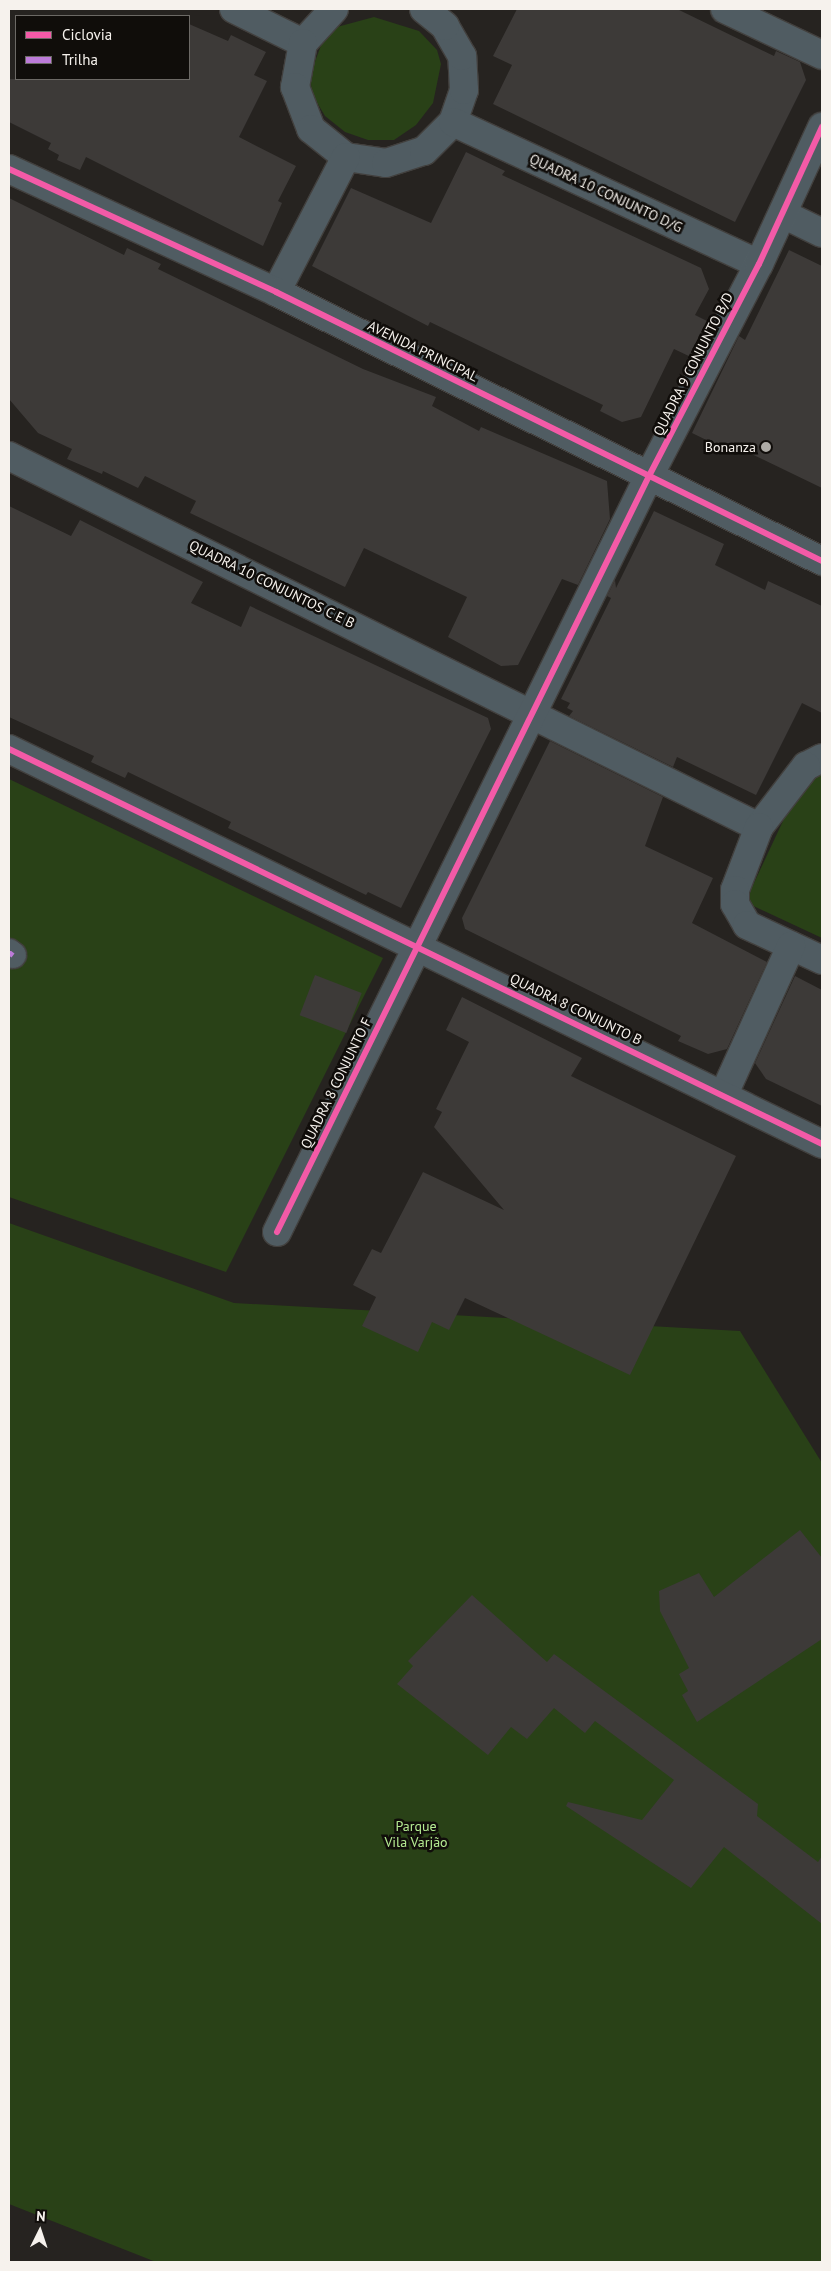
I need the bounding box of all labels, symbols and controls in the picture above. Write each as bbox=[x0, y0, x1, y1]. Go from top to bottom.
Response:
legend bbox=[15, 15, 190, 80]
text: Ciclovia bbox=[62, 25, 112, 44]
text: Trilha bbox=[62, 50, 98, 69]
street label: QUADRA 10 CONJUNTO D/G bbox=[527, 150, 685, 236]
street label: QUADRA 9 CONJUNTO B/D bbox=[649, 289, 737, 439]
street label: AVENIDA PRINCIPAL bbox=[365, 317, 481, 385]
place label: Bonanza bbox=[705, 439, 756, 455]
marker: Bonanza bbox=[760, 441, 772, 453]
street label: QUADRA 10 CONJUNTOS C E B bbox=[186, 536, 358, 632]
street label: QUADRA 8 CONJUNTO B bbox=[507, 970, 645, 1048]
street label: QUADRA 8 CONJUNTO F bbox=[297, 1015, 375, 1151]
park label: Parque Vila Varjão bbox=[384, 1818, 448, 1850]
north arrow bbox=[15, 2206, 65, 2256]
text: N bbox=[36, 2207, 46, 2225]

